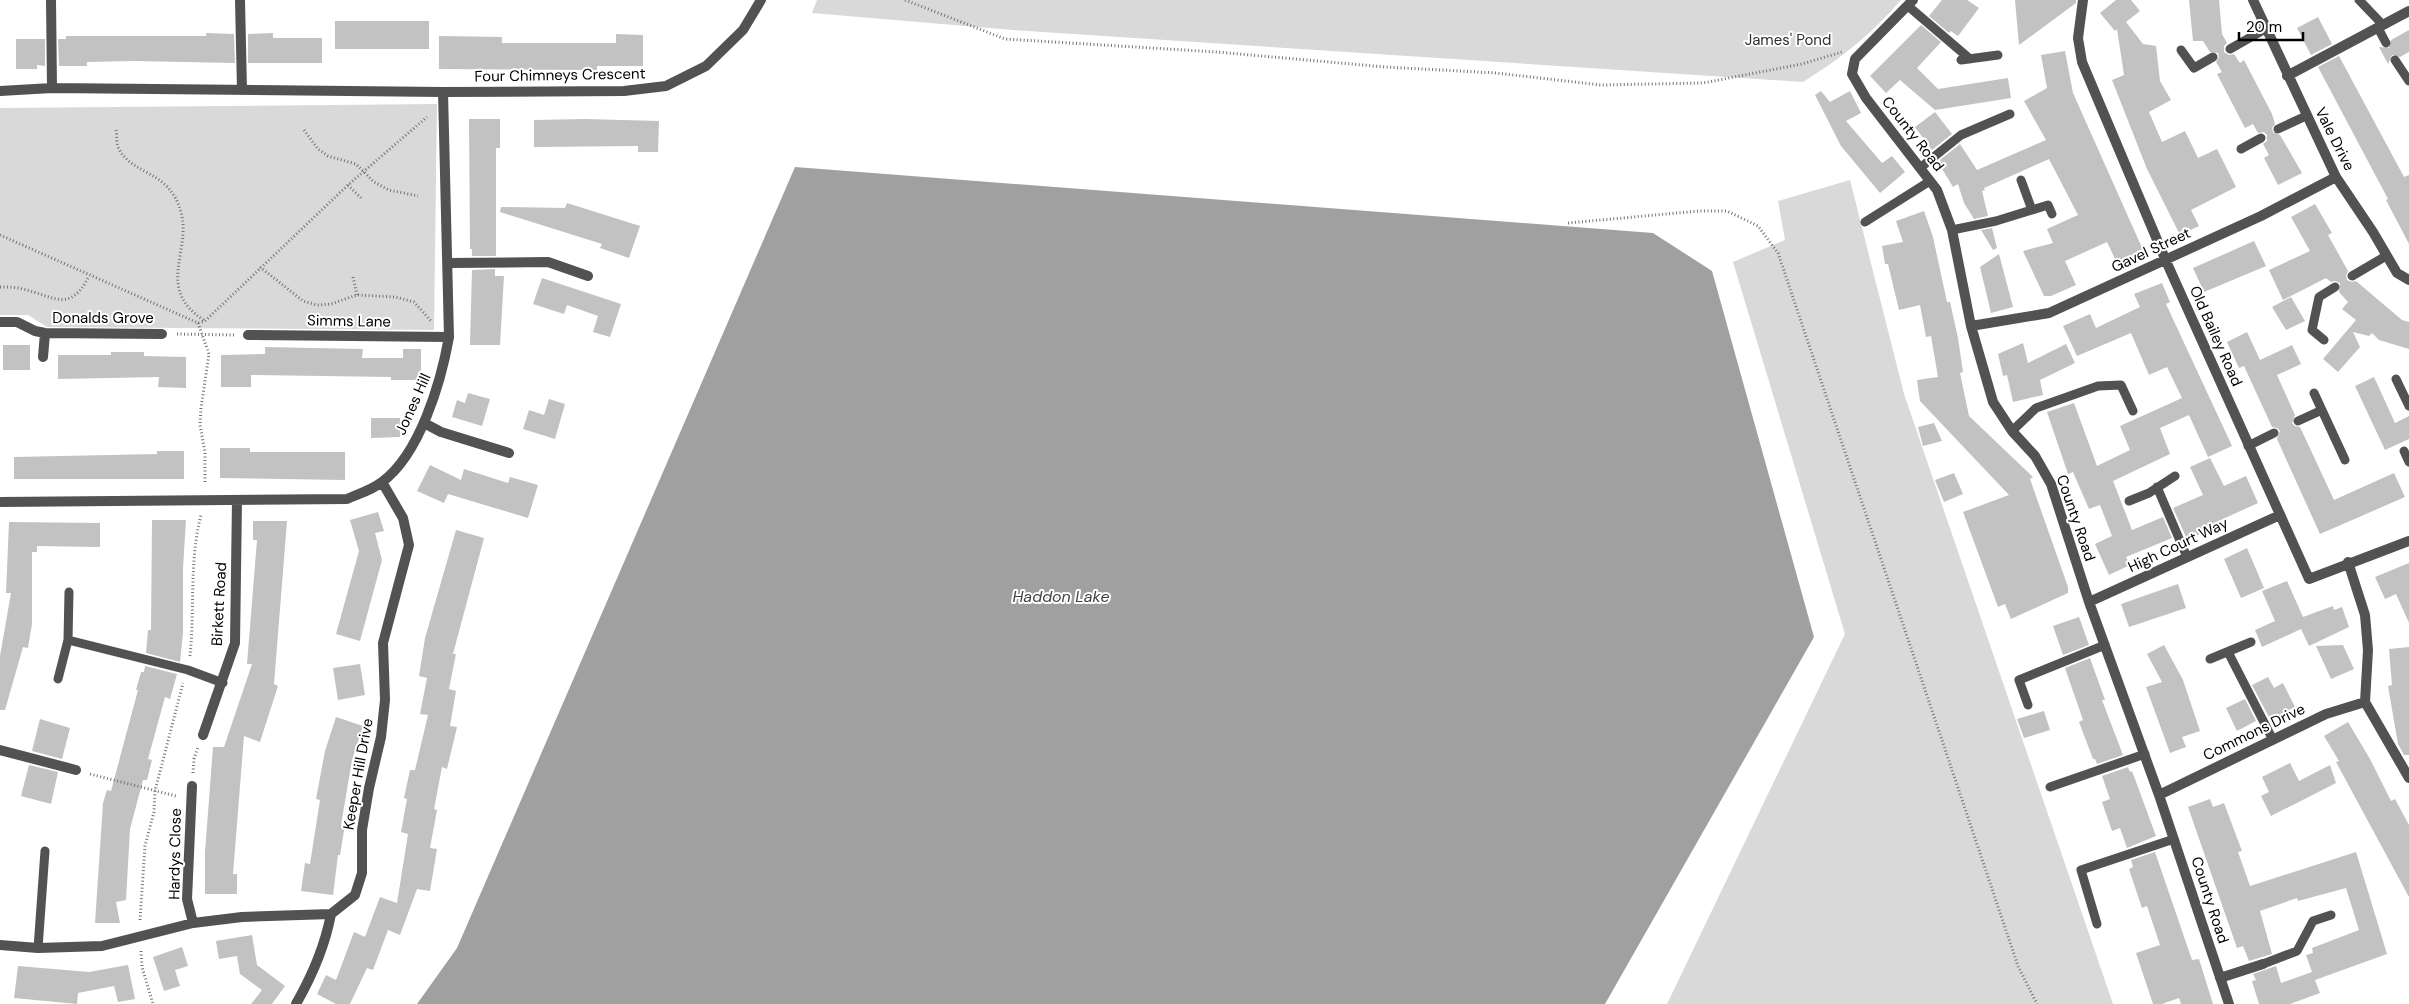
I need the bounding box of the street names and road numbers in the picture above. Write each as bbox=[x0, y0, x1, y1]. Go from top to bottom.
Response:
street label: Four Chimneys Crescent bbox=[474, 64, 646, 86]
street label: County Road bbox=[1877, 92, 1949, 176]
street label: Vale Drive bbox=[2310, 104, 2360, 174]
street label: Gavel Street bbox=[2108, 223, 2194, 277]
street label: Old Bailey Road bbox=[2185, 283, 2247, 389]
street label: Donalds Grove bbox=[52, 308, 154, 328]
street label: Simms Lane bbox=[307, 310, 391, 332]
street label: Jones Hill bbox=[391, 370, 435, 438]
street label: County Road bbox=[2052, 472, 2100, 564]
street label: High Court Way bbox=[2125, 513, 2232, 577]
street label: Birkett Road bbox=[207, 561, 231, 647]
street label: Commons Drive bbox=[2200, 699, 2308, 765]
street label: Keeper Hill Drive bbox=[338, 717, 378, 831]
street label: Hardys Close bbox=[164, 808, 186, 900]
street label: County Road bbox=[2187, 854, 2233, 946]

